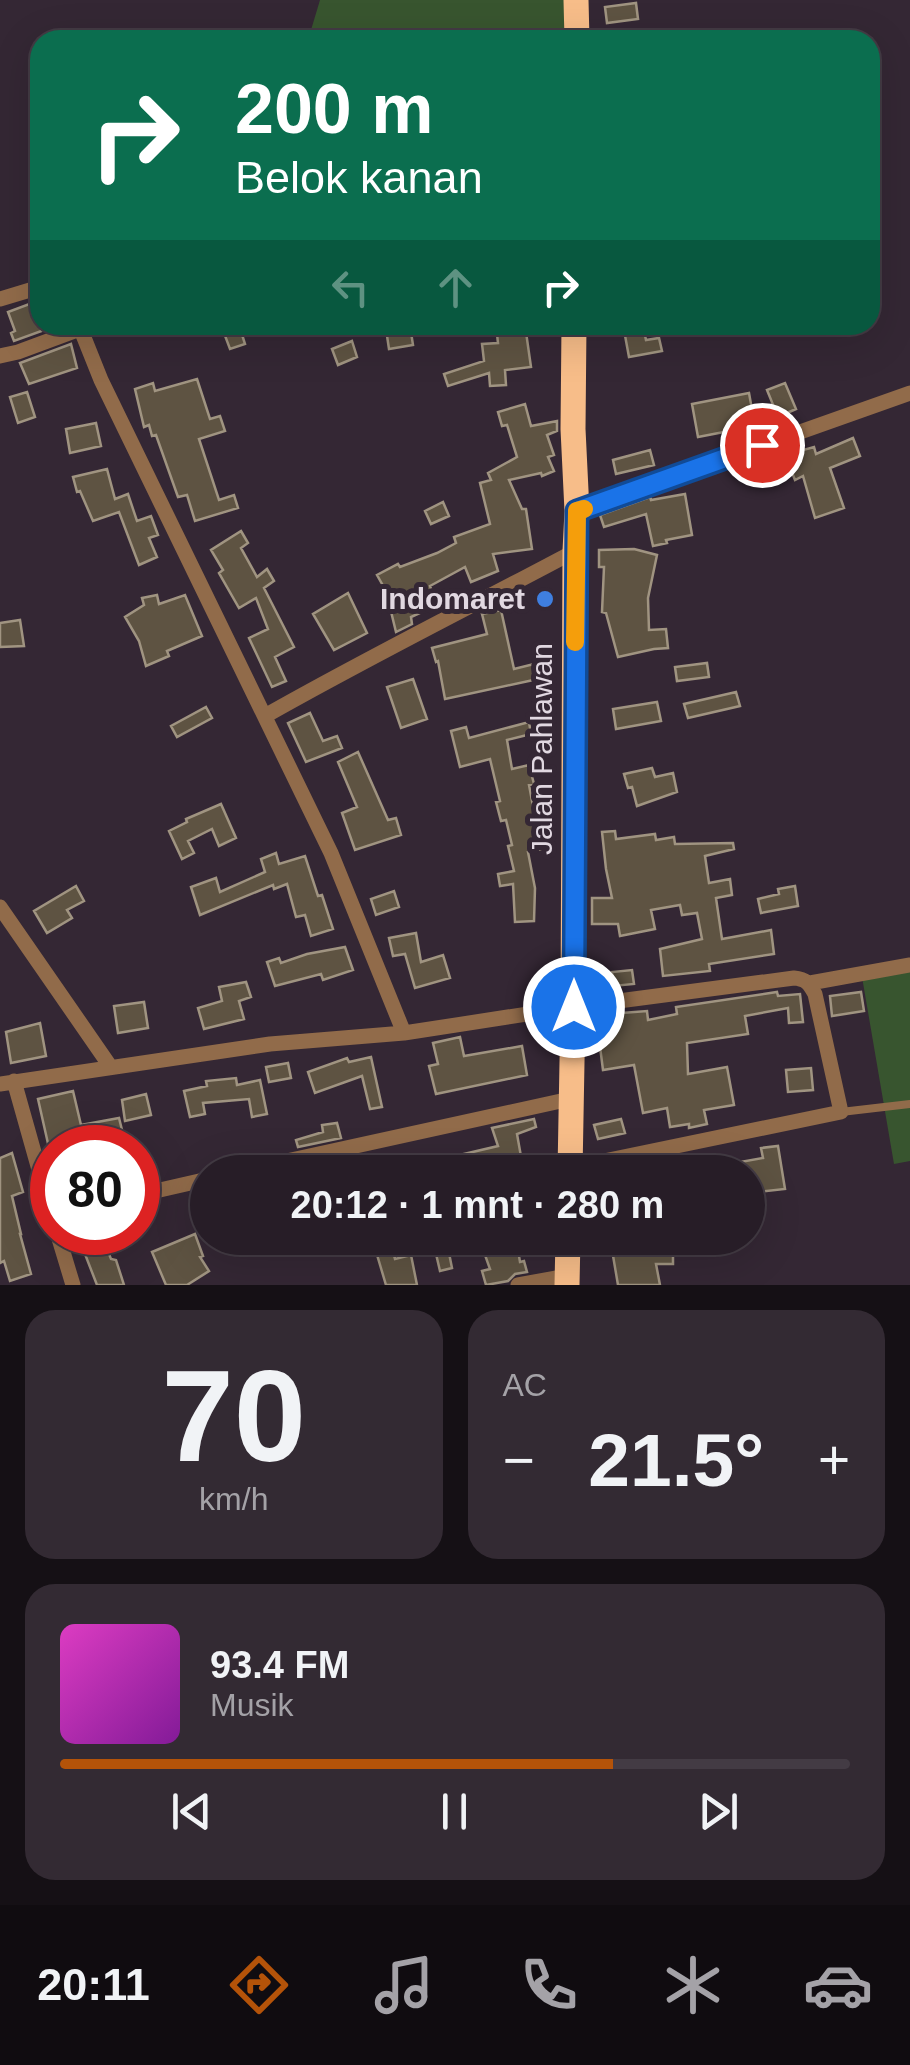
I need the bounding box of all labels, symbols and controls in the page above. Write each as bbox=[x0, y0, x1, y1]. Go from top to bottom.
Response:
icon: right bbox=[70, 70, 200, 200]
text: 200 m bbox=[235, 70, 433, 148]
text: Belok kanan bbox=[235, 152, 483, 203]
icon: left bbox=[323, 260, 378, 315]
icon: ahead bbox=[428, 260, 483, 315]
icon: right bbox=[533, 260, 588, 315]
pin bbox=[720, 403, 805, 488]
icon: arrive bbox=[735, 418, 790, 473]
place label: Indomaret bbox=[380, 582, 525, 615]
marker: Indomaret bbox=[534, 588, 556, 610]
street label: Jalan Pahlawan bbox=[525, 643, 558, 855]
position arrow bbox=[522, 955, 626, 1059]
speed limit sign: 80 bbox=[30, 1125, 160, 1255]
text: 20:12 · 1 mnt · 280 m bbox=[291, 1184, 664, 1226]
text: 70 bbox=[161, 1343, 306, 1489]
text: AC bbox=[503, 1367, 547, 1403]
text: 21.5° bbox=[588, 1418, 764, 1502]
text: − bbox=[503, 1429, 535, 1491]
text: + bbox=[818, 1429, 850, 1491]
text: km/h bbox=[199, 1481, 268, 1517]
text: 93.4 FM bbox=[210, 1644, 349, 1686]
text: Musik bbox=[210, 1687, 294, 1723]
icon: previous bbox=[164, 1784, 219, 1839]
icon: pause bbox=[427, 1784, 482, 1839]
icon: next bbox=[691, 1784, 746, 1839]
icon: directions bbox=[224, 1950, 294, 2020]
icon: music bbox=[369, 1950, 439, 2020]
icon: phone bbox=[514, 1950, 584, 2020]
icon: climate bbox=[658, 1950, 728, 2020]
icon: car bbox=[803, 1950, 873, 2020]
text: 20:11 bbox=[37, 1959, 150, 2010]

